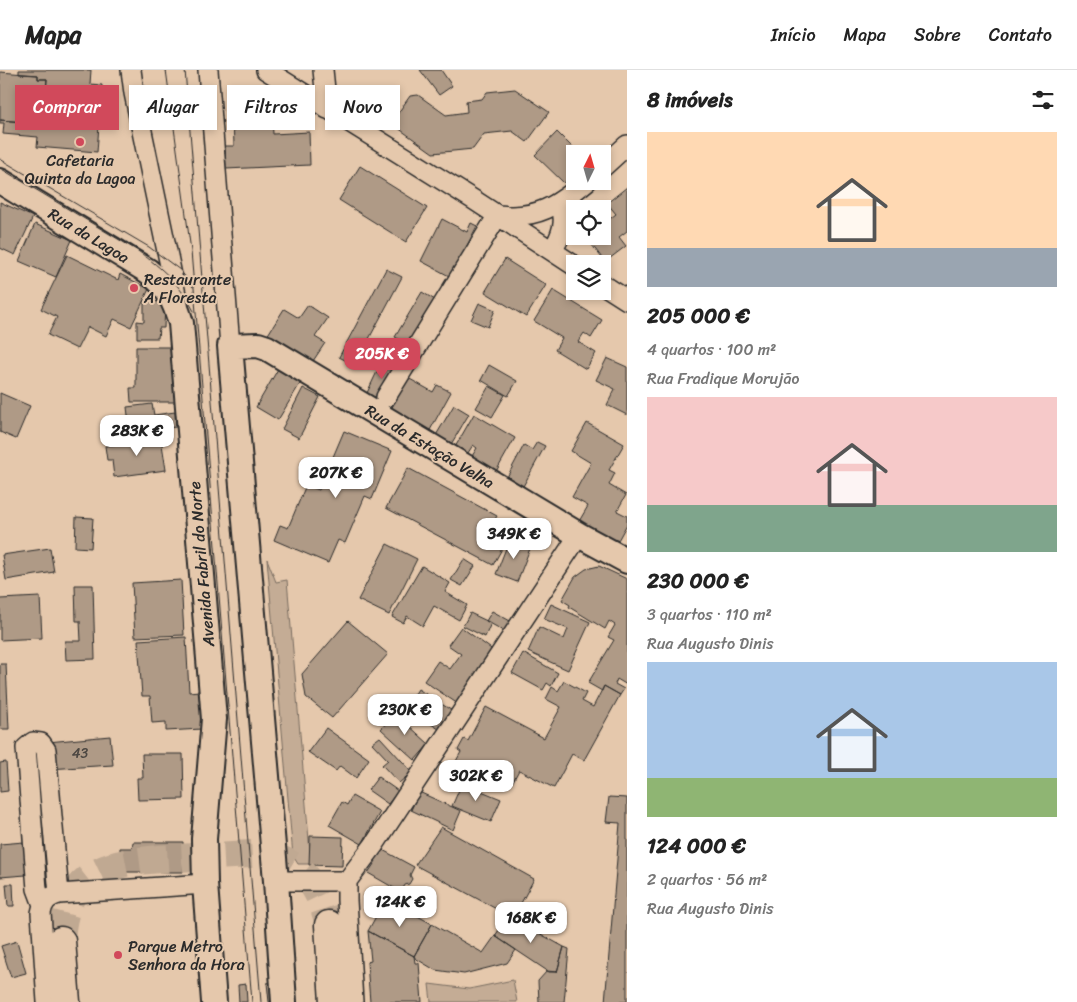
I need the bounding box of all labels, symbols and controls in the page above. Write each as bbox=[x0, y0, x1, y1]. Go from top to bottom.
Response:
text: Mapa bbox=[25, 14, 81, 56]
text: Início bbox=[771, 19, 816, 51]
text: Mapa bbox=[844, 19, 886, 51]
text: Sobre bbox=[914, 19, 961, 51]
text: Contato bbox=[989, 19, 1052, 51]
text: 8 imóveis bbox=[647, 81, 733, 119]
chip: Comprar bbox=[15, 85, 119, 130]
chip: Alugar bbox=[129, 85, 217, 130]
chip: Filtros bbox=[227, 85, 315, 130]
chip: Novo bbox=[325, 85, 400, 130]
icon: filters bbox=[1029, 86, 1057, 114]
marker: Cafetaria Quinta da Lagoa bbox=[74, 136, 86, 148]
north arrow bbox=[566, 145, 611, 190]
map controls bbox=[566, 145, 611, 300]
place label: Cafetaria Quinta da Lagoa bbox=[24, 146, 136, 193]
icon: home bbox=[807, 165, 897, 255]
street label: Rua da Lagoa bbox=[42, 200, 135, 271]
button: locate bbox=[566, 200, 611, 245]
button: layers bbox=[566, 255, 611, 300]
place label: Restaurante A Floresta bbox=[143, 265, 231, 312]
marker: Restaurante A Floresta bbox=[128, 282, 140, 294]
text: 205 000 € bbox=[647, 297, 750, 335]
text: 4 quartos · 100 m² bbox=[647, 335, 776, 364]
pin: 205K € bbox=[341, 338, 423, 380]
text: 205K € bbox=[355, 339, 409, 368]
text: Rua Fradique Morujão bbox=[647, 364, 799, 393]
street label: Rua da Estação Velha bbox=[359, 396, 500, 497]
pin: 283K € bbox=[96, 414, 178, 457]
text: 283K € bbox=[111, 416, 163, 445]
icon: home bbox=[807, 430, 897, 520]
pin: 207K € bbox=[295, 456, 377, 499]
text: 207K € bbox=[310, 458, 363, 487]
street label: Avenida Fabril do Norte bbox=[180, 480, 223, 649]
pin: 349K € bbox=[473, 518, 555, 560]
text: 349K € bbox=[487, 519, 541, 548]
text: 230 000 € bbox=[647, 562, 749, 600]
text: 3 quartos · 110 m² bbox=[647, 600, 772, 629]
text: Rua Augusto Dinis bbox=[647, 629, 774, 658]
pin: 230K € bbox=[364, 694, 446, 736]
text: 230K € bbox=[379, 695, 431, 724]
icon: home bbox=[807, 695, 897, 785]
house number: 43 bbox=[72, 741, 89, 766]
pin: 302K € bbox=[435, 760, 517, 802]
text: 302K € bbox=[450, 761, 502, 790]
text: 124 000 € bbox=[647, 827, 746, 865]
text: 2 quartos · 56 m² bbox=[647, 865, 767, 894]
pin: 124K € bbox=[359, 886, 441, 928]
text: 124K € bbox=[375, 887, 425, 916]
text: Rua Augusto Dinis bbox=[647, 894, 774, 923]
pin: 168K € bbox=[490, 902, 572, 944]
text: 168K € bbox=[506, 903, 556, 932]
place label: Parque Metro Senhora da Hora bbox=[128, 932, 245, 979]
marker: Parque Metro Senhora da Hora bbox=[112, 949, 124, 961]

